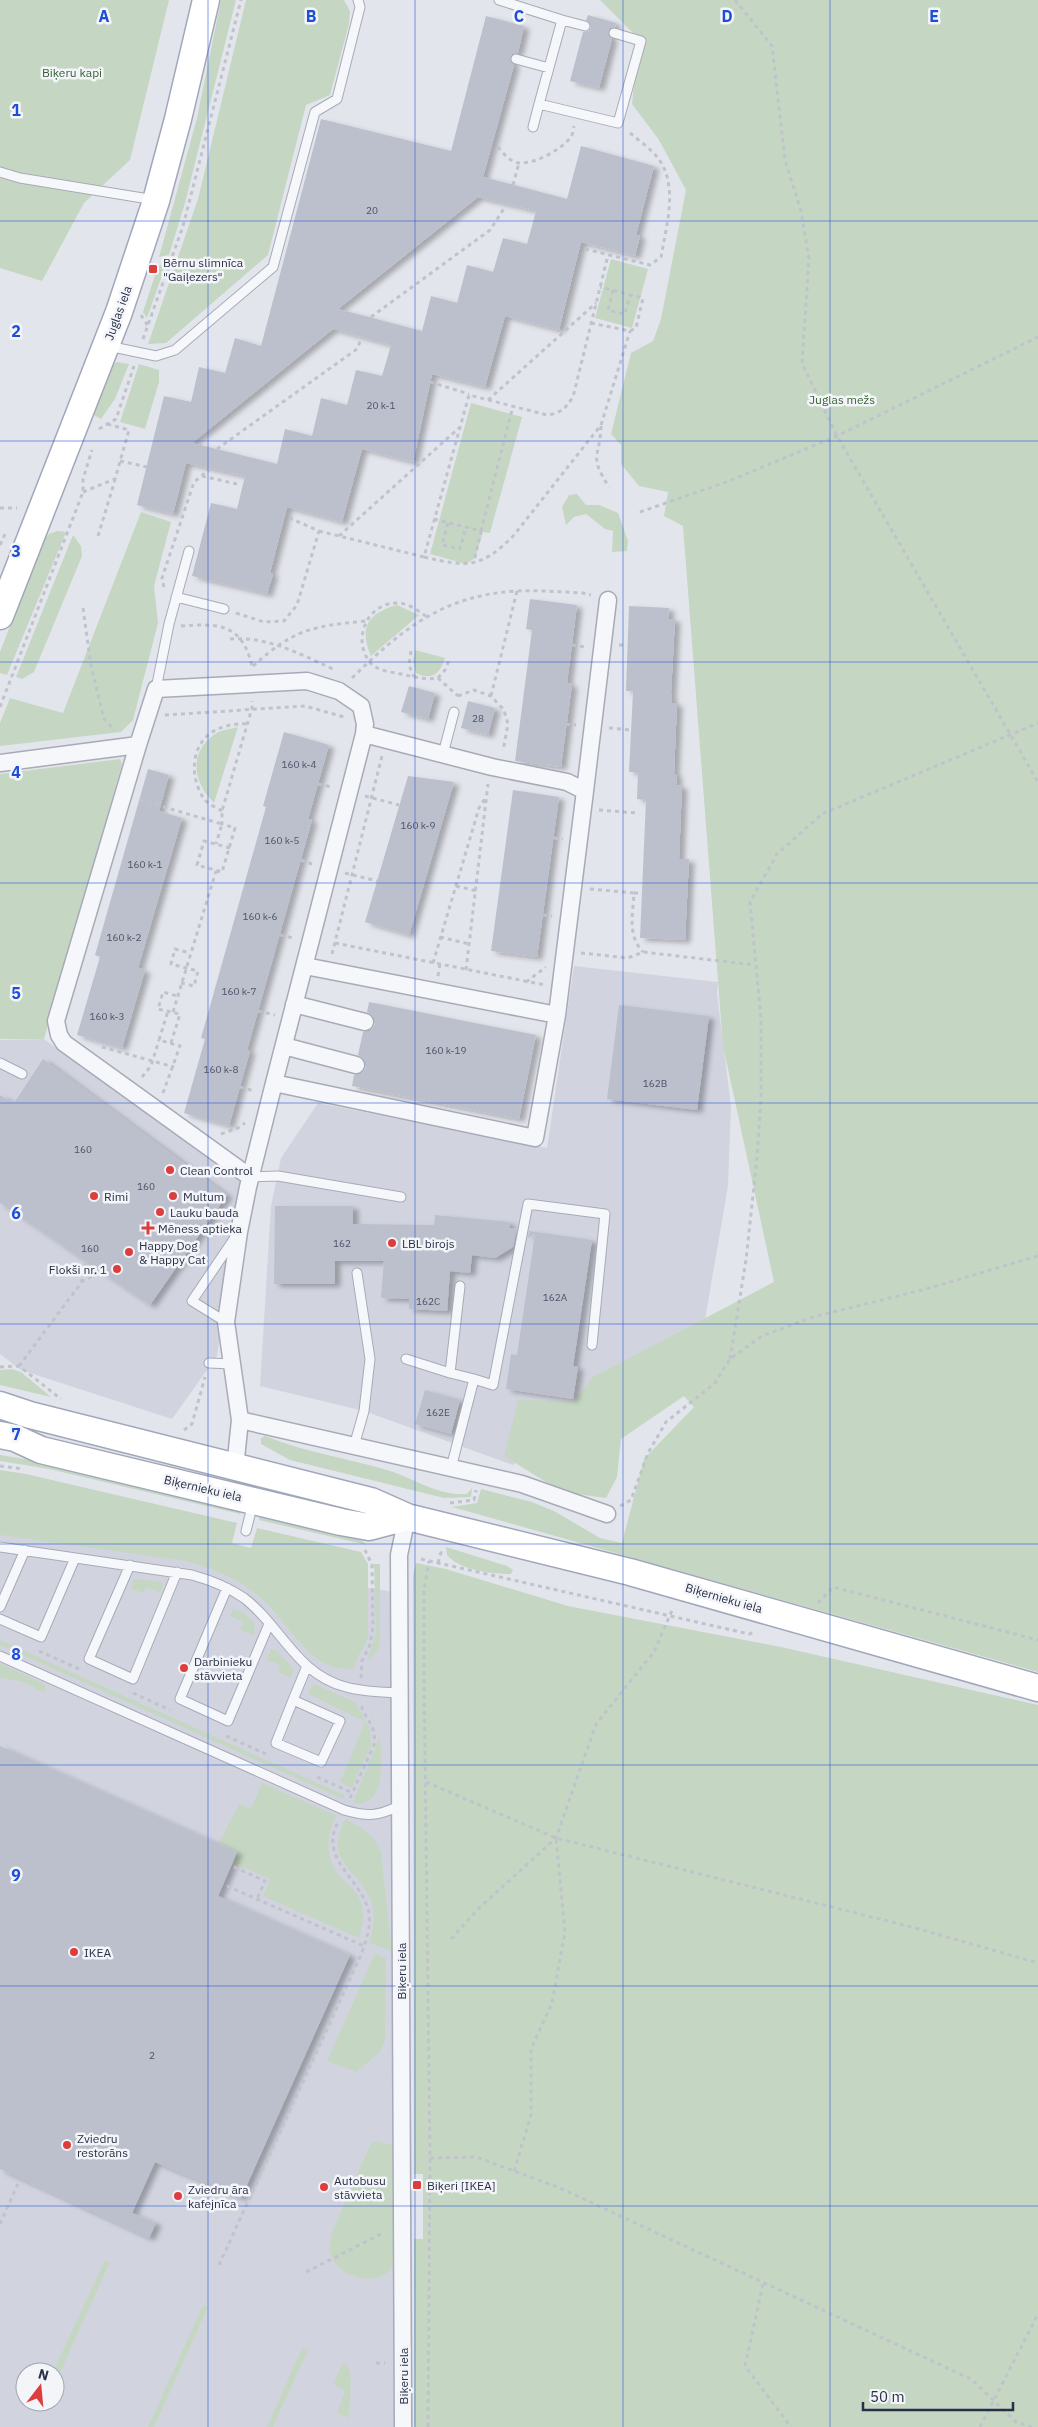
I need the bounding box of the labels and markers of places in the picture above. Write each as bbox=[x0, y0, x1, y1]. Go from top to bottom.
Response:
place label: Bērnu slimnīca "Gaiļezers" bbox=[163, 255, 244, 284]
marker: Bērnu slimnīca "Gaiļezers" bbox=[147, 263, 159, 275]
place label: Clean Control bbox=[180, 1163, 253, 1178]
marker: Clean Control bbox=[164, 1164, 176, 1176]
place label: Rimi bbox=[104, 1189, 128, 1204]
place label: Multum bbox=[183, 1189, 224, 1204]
marker: Rimi bbox=[88, 1190, 100, 1202]
marker: Multum bbox=[167, 1190, 179, 1202]
place label: Lauku bauda bbox=[170, 1205, 239, 1220]
marker: Lauku bauda bbox=[154, 1206, 166, 1218]
place label: Mēness aptieka bbox=[158, 1221, 243, 1236]
marker: Mēness aptieka bbox=[142, 1222, 154, 1234]
place label: LBL birojs bbox=[402, 1236, 455, 1251]
marker: LBL birojs bbox=[386, 1237, 398, 1249]
place label: Happy Dog & Happy Cat bbox=[139, 1238, 206, 1267]
marker: Happy Dog & Happy Cat bbox=[123, 1246, 135, 1258]
place label: Flokši nr. 1 bbox=[49, 1262, 107, 1277]
marker: Flokši nr. 1 bbox=[111, 1263, 123, 1275]
place label: Darbinieku stāvvieta bbox=[194, 1654, 252, 1683]
marker: Darbinieku stāvvieta bbox=[178, 1662, 190, 1674]
place label: IKEA bbox=[84, 1945, 111, 1960]
marker: IKEA bbox=[68, 1946, 80, 1958]
place label: Zviedru restorāns bbox=[77, 2131, 128, 2160]
marker: Zviedru restorāns bbox=[61, 2139, 73, 2151]
place label: Autobusu stāvvieta bbox=[334, 2173, 386, 2202]
place label: Biķeri [IKEA] bbox=[427, 2178, 496, 2193]
marker: Biķeri [IKEA] bbox=[411, 2179, 423, 2191]
marker: Autobusu stāvvieta bbox=[318, 2181, 330, 2193]
place label: Zviedru āra kafejnīca bbox=[188, 2182, 249, 2211]
marker: Zviedru āra kafejnīca bbox=[172, 2190, 184, 2202]

